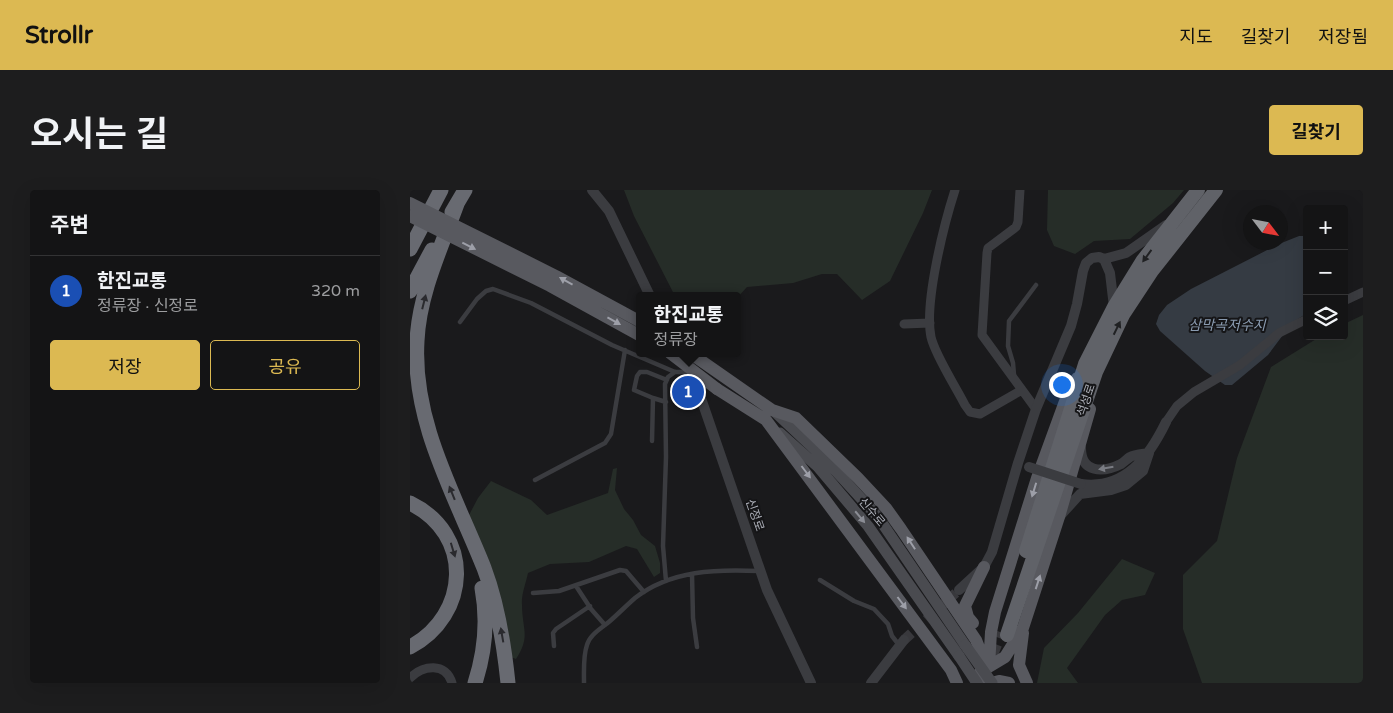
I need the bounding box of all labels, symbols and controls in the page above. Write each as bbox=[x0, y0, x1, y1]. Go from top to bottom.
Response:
text: Strollr bbox=[25, 21, 93, 50]
text: 지도 bbox=[1180, 26, 1213, 48]
text: 길찾기 bbox=[1241, 26, 1290, 48]
text: 저장됨 bbox=[1318, 26, 1368, 48]
button: 길찾기 bbox=[1269, 105, 1363, 155]
text: 오시는 길 bbox=[30, 114, 168, 156]
north arrow bbox=[1243, 205, 1288, 250]
map controls bbox=[1303, 205, 1348, 340]
button: + bbox=[1303, 205, 1348, 250]
text: 주변 bbox=[50, 213, 89, 238]
one-way arrow bbox=[462, 242, 476, 250]
one-way arrow bbox=[1141, 249, 1152, 262]
button: − bbox=[1303, 250, 1348, 295]
text: 한진교통 bbox=[97, 270, 167, 292]
one-way arrow bbox=[559, 277, 572, 286]
text: 1 bbox=[61, 281, 71, 301]
text: 320 m bbox=[311, 281, 360, 301]
popup bbox=[636, 292, 741, 357]
one-way arrow bbox=[420, 294, 428, 309]
button: layers bbox=[1303, 295, 1348, 340]
text: 정류장 · 신정로 bbox=[97, 296, 198, 316]
text: 한진교통 bbox=[654, 304, 723, 326]
one-way arrow bbox=[607, 316, 620, 325]
water label: 삼막곡저수지 bbox=[1188, 317, 1267, 334]
one-way arrow bbox=[1113, 321, 1121, 335]
text: 정류장 bbox=[654, 330, 698, 350]
button: 저장 bbox=[50, 340, 200, 390]
button: 공유 bbox=[210, 340, 360, 390]
your location bbox=[1049, 372, 1075, 398]
pin: 1 bbox=[672, 373, 704, 411]
street label: 석성로 bbox=[1074, 382, 1098, 418]
one-way arrow bbox=[1099, 464, 1114, 472]
one-way arrow bbox=[800, 465, 811, 478]
one-way arrow bbox=[1029, 482, 1037, 497]
one-way arrow bbox=[448, 486, 456, 500]
street label: 신수로 bbox=[856, 495, 888, 529]
street label: 신정로 bbox=[743, 497, 767, 533]
one-way arrow bbox=[854, 511, 866, 523]
one-way arrow bbox=[906, 536, 915, 550]
one-way arrow bbox=[449, 543, 457, 558]
one-way arrow bbox=[1035, 574, 1042, 589]
one-way arrow bbox=[897, 596, 907, 610]
one-way arrow bbox=[497, 626, 505, 642]

